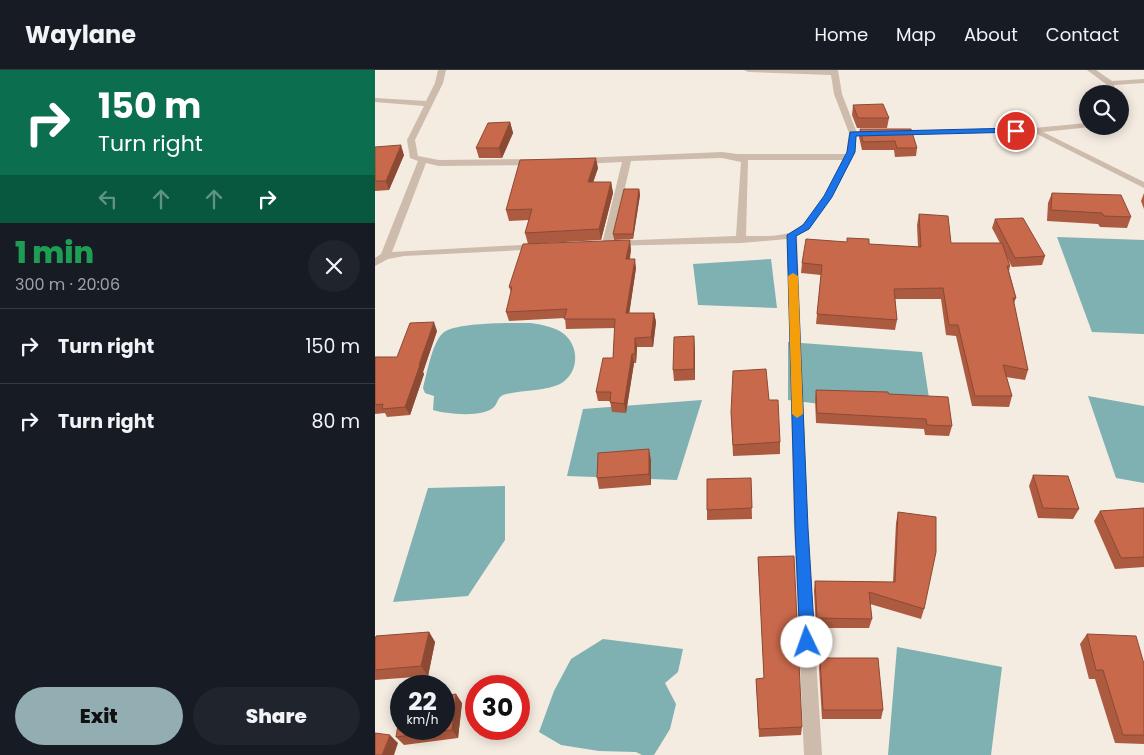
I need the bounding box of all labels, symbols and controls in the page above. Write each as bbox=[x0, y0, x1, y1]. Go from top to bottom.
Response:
text: Waylane bbox=[25, 18, 136, 51]
text: Home bbox=[814, 22, 868, 47]
text: Map bbox=[896, 22, 936, 47]
text: About bbox=[964, 22, 1018, 47]
text: Contact bbox=[1046, 22, 1119, 47]
text: 150 m bbox=[98, 81, 201, 130]
map controls bbox=[1079, 85, 1129, 135]
button: search bbox=[1079, 85, 1129, 135]
icon: right bbox=[15, 90, 80, 155]
pin bbox=[995, 110, 1037, 152]
icon: arrive bbox=[1002, 117, 1030, 145]
text: Turn right bbox=[98, 128, 203, 159]
icon: left bbox=[94, 185, 122, 213]
icon: ahead bbox=[147, 185, 175, 213]
icon: ahead bbox=[200, 185, 228, 213]
icon: right bbox=[253, 185, 281, 213]
text: 1 min bbox=[15, 231, 94, 274]
button: close bbox=[308, 240, 360, 292]
text: 300 m · 20:06 bbox=[15, 273, 120, 296]
icon: right bbox=[15, 332, 43, 360]
text: Turn right bbox=[58, 333, 154, 360]
text: 150 m bbox=[305, 333, 360, 360]
icon: right bbox=[15, 407, 43, 435]
text: Turn right bbox=[58, 408, 154, 435]
text: 80 m bbox=[311, 408, 360, 435]
position arrow bbox=[780, 615, 832, 667]
speed limit sign: 30 bbox=[465, 675, 530, 740]
text: 22 bbox=[408, 684, 437, 719]
button: Exit bbox=[15, 687, 183, 745]
button: Share bbox=[193, 687, 360, 745]
text: km/h bbox=[407, 711, 438, 728]

